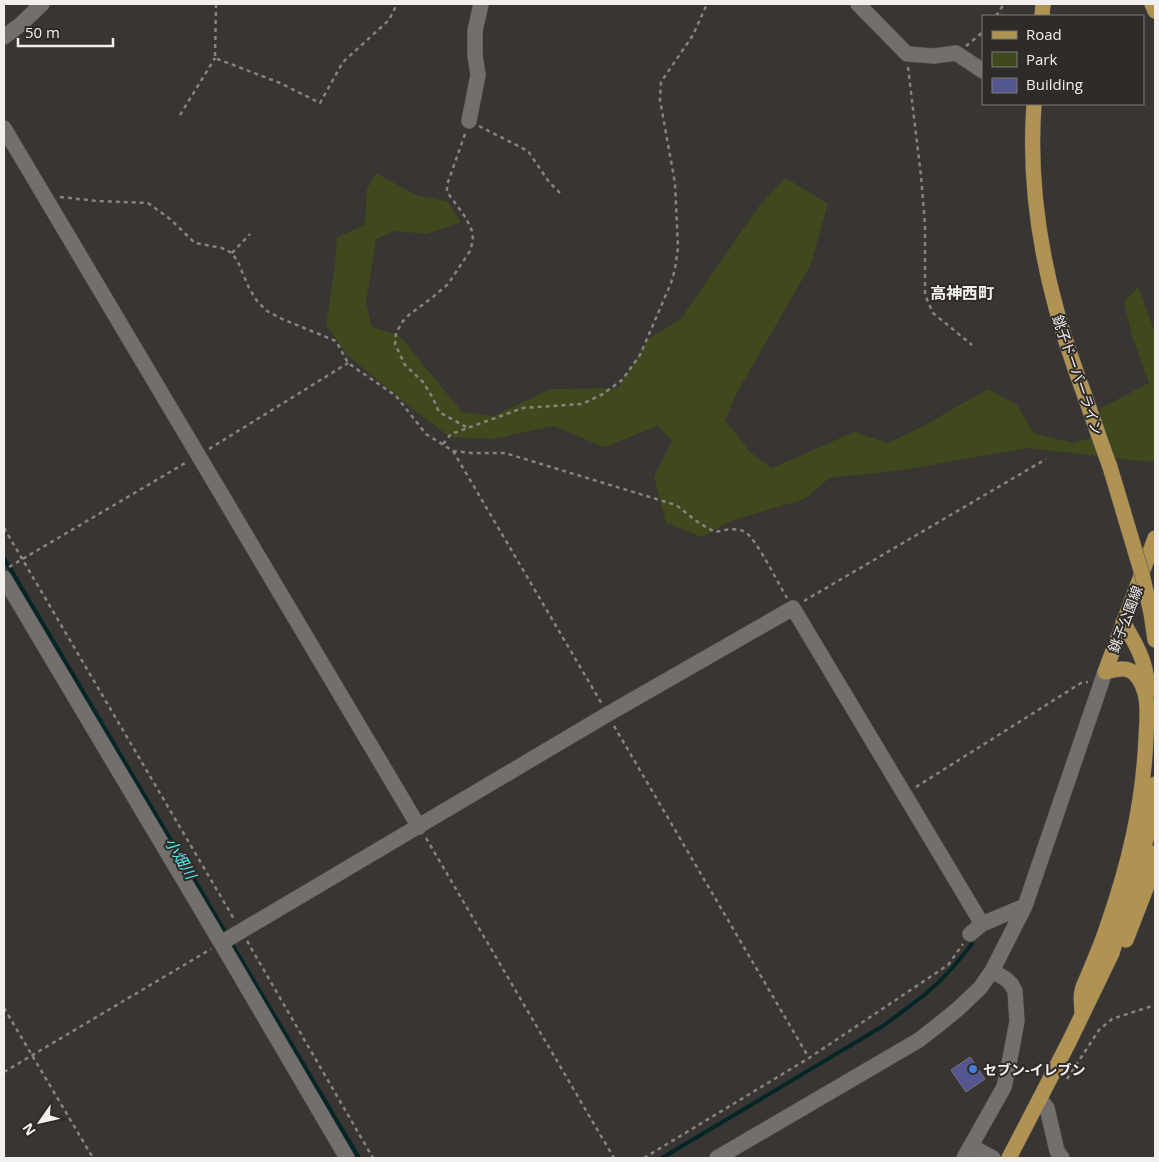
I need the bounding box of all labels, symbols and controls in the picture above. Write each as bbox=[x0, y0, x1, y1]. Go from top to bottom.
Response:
scale bar bbox=[18, 15, 112, 47]
legend bbox=[982, 15, 1144, 105]
text: 50 m bbox=[25, 22, 60, 42]
text: Road bbox=[1026, 24, 1062, 44]
text: Park bbox=[1026, 49, 1057, 69]
text: Building bbox=[1026, 74, 1083, 94]
district label: 高神西町 bbox=[930, 282, 994, 304]
street label: 銚子ドーバーライン bbox=[1049, 312, 1107, 438]
street label: 銚子公園線 bbox=[1104, 583, 1146, 655]
water label: 小畑川 bbox=[161, 834, 202, 884]
place label: セブン-イレブン bbox=[983, 1060, 1086, 1079]
marker: セブン-イレブン bbox=[967, 1063, 979, 1075]
north arrow bbox=[15, 1097, 65, 1147]
text: N bbox=[18, 1120, 40, 1140]

